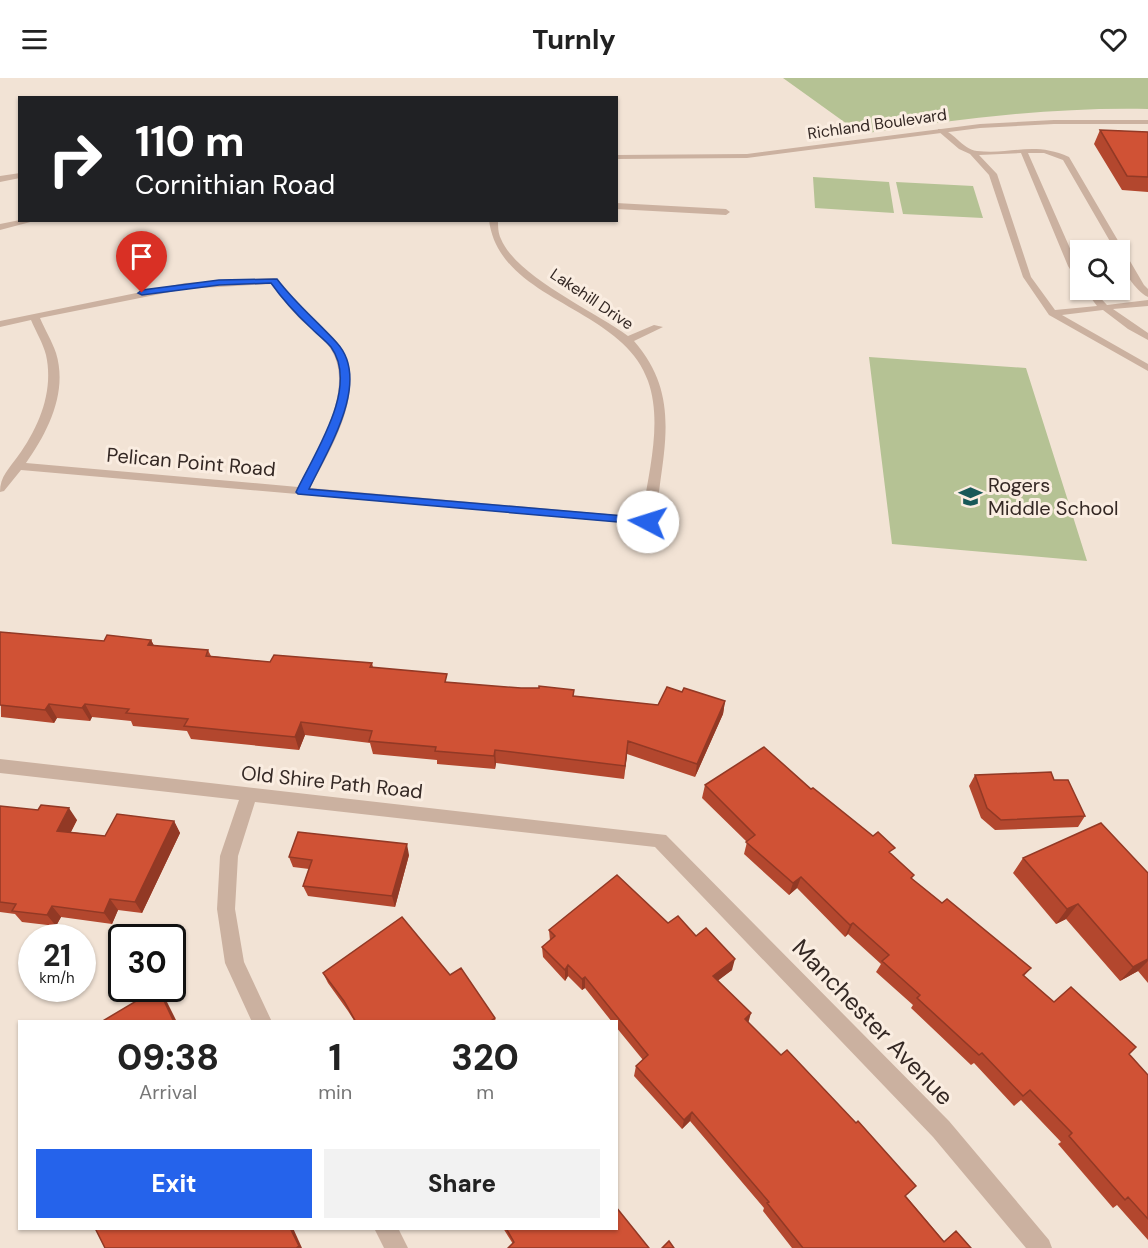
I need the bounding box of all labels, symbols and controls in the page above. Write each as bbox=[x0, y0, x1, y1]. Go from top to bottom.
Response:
text: Turnly bbox=[532, 22, 616, 57]
icon: menu bbox=[18, 23, 51, 56]
icon: heart bbox=[1097, 23, 1130, 56]
street label: Richland Boulevard bbox=[806, 104, 948, 144]
text: 110 m bbox=[135, 114, 245, 169]
icon: right bbox=[36, 120, 114, 198]
text: Cornithian Road bbox=[135, 167, 335, 202]
pin bbox=[116, 231, 167, 293]
icon: arrive bbox=[125, 240, 158, 273]
map controls bbox=[1070, 240, 1130, 300]
button: search bbox=[1070, 240, 1130, 300]
street label: Lakehill Drive bbox=[546, 263, 638, 335]
street label: Pelican Point Road bbox=[105, 442, 277, 482]
place label: Rogers Middle School bbox=[988, 472, 1119, 521]
school or university icon: Rogers Middle School bbox=[957, 484, 983, 510]
position arrow bbox=[616, 490, 680, 554]
street label: Old Shire Path Road bbox=[240, 760, 424, 804]
speed limit sign: 30 bbox=[108, 924, 186, 1002]
street label: Manchester Avenue bbox=[786, 932, 960, 1112]
text: 21 bbox=[43, 936, 71, 975]
text: km/h bbox=[39, 968, 75, 988]
text: 09:38 bbox=[117, 1034, 219, 1081]
text: 1 bbox=[329, 1034, 342, 1081]
text: 320 bbox=[451, 1034, 519, 1081]
text: Arrival bbox=[139, 1079, 197, 1105]
text: min bbox=[318, 1079, 352, 1105]
text: m bbox=[476, 1079, 494, 1105]
button: Exit bbox=[36, 1149, 312, 1218]
button: Share bbox=[324, 1149, 600, 1218]

